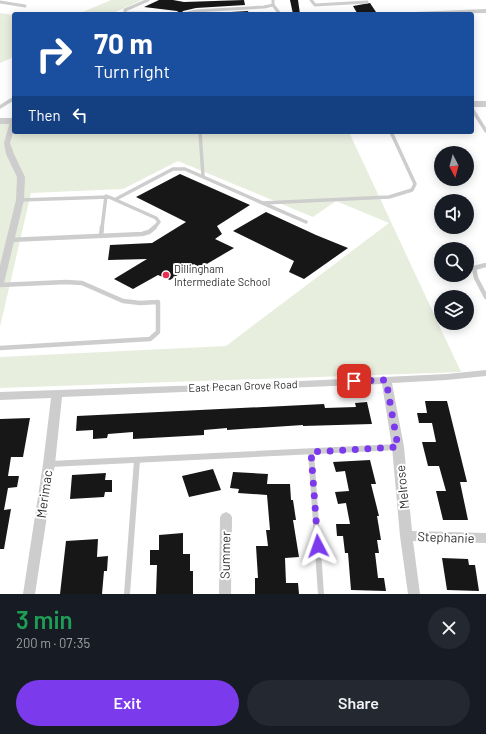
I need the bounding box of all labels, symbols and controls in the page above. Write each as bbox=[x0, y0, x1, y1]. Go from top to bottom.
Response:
text: 70 m bbox=[94, 26, 153, 60]
icon: right bbox=[28, 28, 80, 80]
text: Turn right bbox=[94, 60, 170, 82]
icon: left bbox=[69, 104, 91, 126]
text: Then bbox=[28, 106, 61, 124]
north arrow bbox=[434, 146, 474, 186]
map controls bbox=[434, 146, 474, 330]
button: sound bbox=[434, 194, 474, 234]
button: search bbox=[434, 242, 474, 282]
place label: Dillingham Intermediate School bbox=[174, 262, 270, 288]
marker: Dillingham Intermediate School bbox=[161, 270, 171, 280]
button: layers bbox=[434, 290, 474, 330]
pin bbox=[337, 364, 371, 398]
icon: arrive bbox=[343, 370, 365, 392]
street label: East Pecan Grove Road bbox=[188, 377, 298, 394]
street label: Melrose bbox=[392, 464, 412, 510]
street label: Merimac bbox=[33, 469, 55, 519]
position arrow bbox=[297, 525, 339, 567]
street label: Stephanie bbox=[417, 528, 475, 546]
street label: Summer bbox=[217, 531, 233, 579]
text: 3 min bbox=[16, 605, 73, 634]
button: close bbox=[428, 607, 470, 649]
text: 200 m · 07:35 bbox=[16, 635, 90, 651]
button: Exit bbox=[16, 680, 239, 726]
button: Share bbox=[247, 680, 470, 726]

